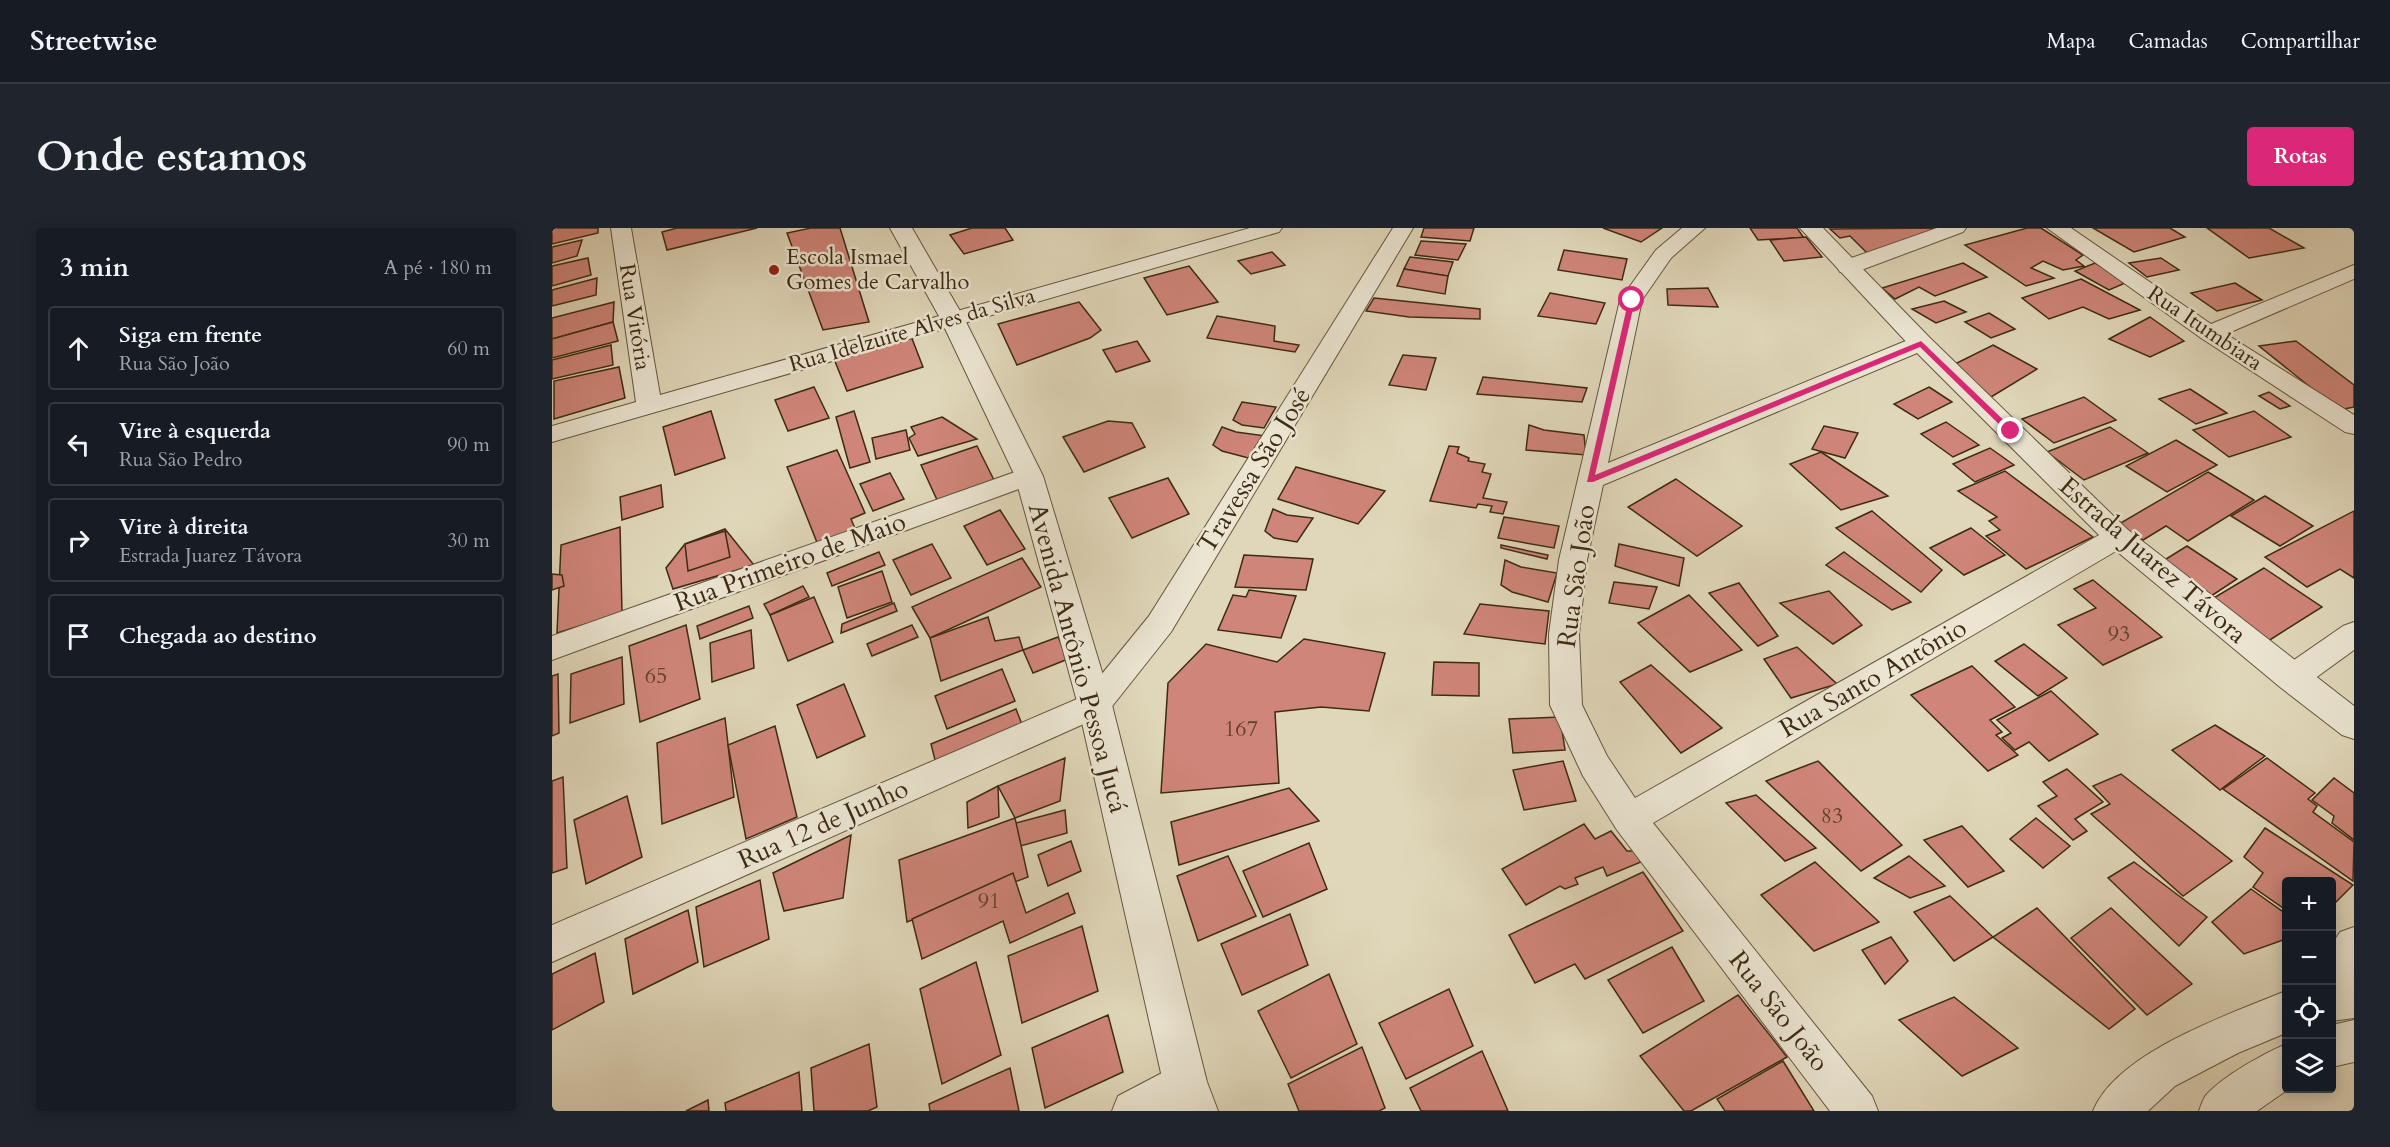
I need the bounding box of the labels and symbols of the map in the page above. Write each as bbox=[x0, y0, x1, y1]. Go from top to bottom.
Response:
place label: Escola Ismael Gomes de Carvalho bbox=[786, 242, 969, 297]
street label: Rua Vitória bbox=[612, 261, 658, 373]
marker: Escola Ismael Gomes de Carvalho bbox=[767, 263, 781, 277]
street label: Rua Itumbiara bbox=[2142, 278, 2269, 378]
street label: Rua Idelzuite Alves da Silva bbox=[785, 280, 1039, 380]
route start bbox=[1618, 286, 1644, 312]
street label: Travessa São José bbox=[1189, 381, 1319, 559]
route end bbox=[1997, 417, 2023, 443]
street label: Estrada Juarez Távora bbox=[2052, 469, 2254, 651]
street label: Avenida Antônio Pessoa Jucá bbox=[1020, 499, 1136, 817]
street label: Rua São João bbox=[1549, 502, 1603, 650]
street label: Rua Primeiro de Maio bbox=[669, 504, 911, 620]
street label: Rua Santo Antônio bbox=[1773, 610, 1973, 746]
house number: 93 bbox=[2108, 619, 2130, 649]
house number: 65 bbox=[645, 661, 667, 691]
house number: 167 bbox=[1224, 714, 1258, 744]
street label: Rua 12 de Junho bbox=[732, 771, 914, 877]
house number: 83 bbox=[1821, 801, 1843, 831]
house number: 91 bbox=[978, 886, 1000, 916]
street label: Rua São João bbox=[1721, 943, 1837, 1079]

